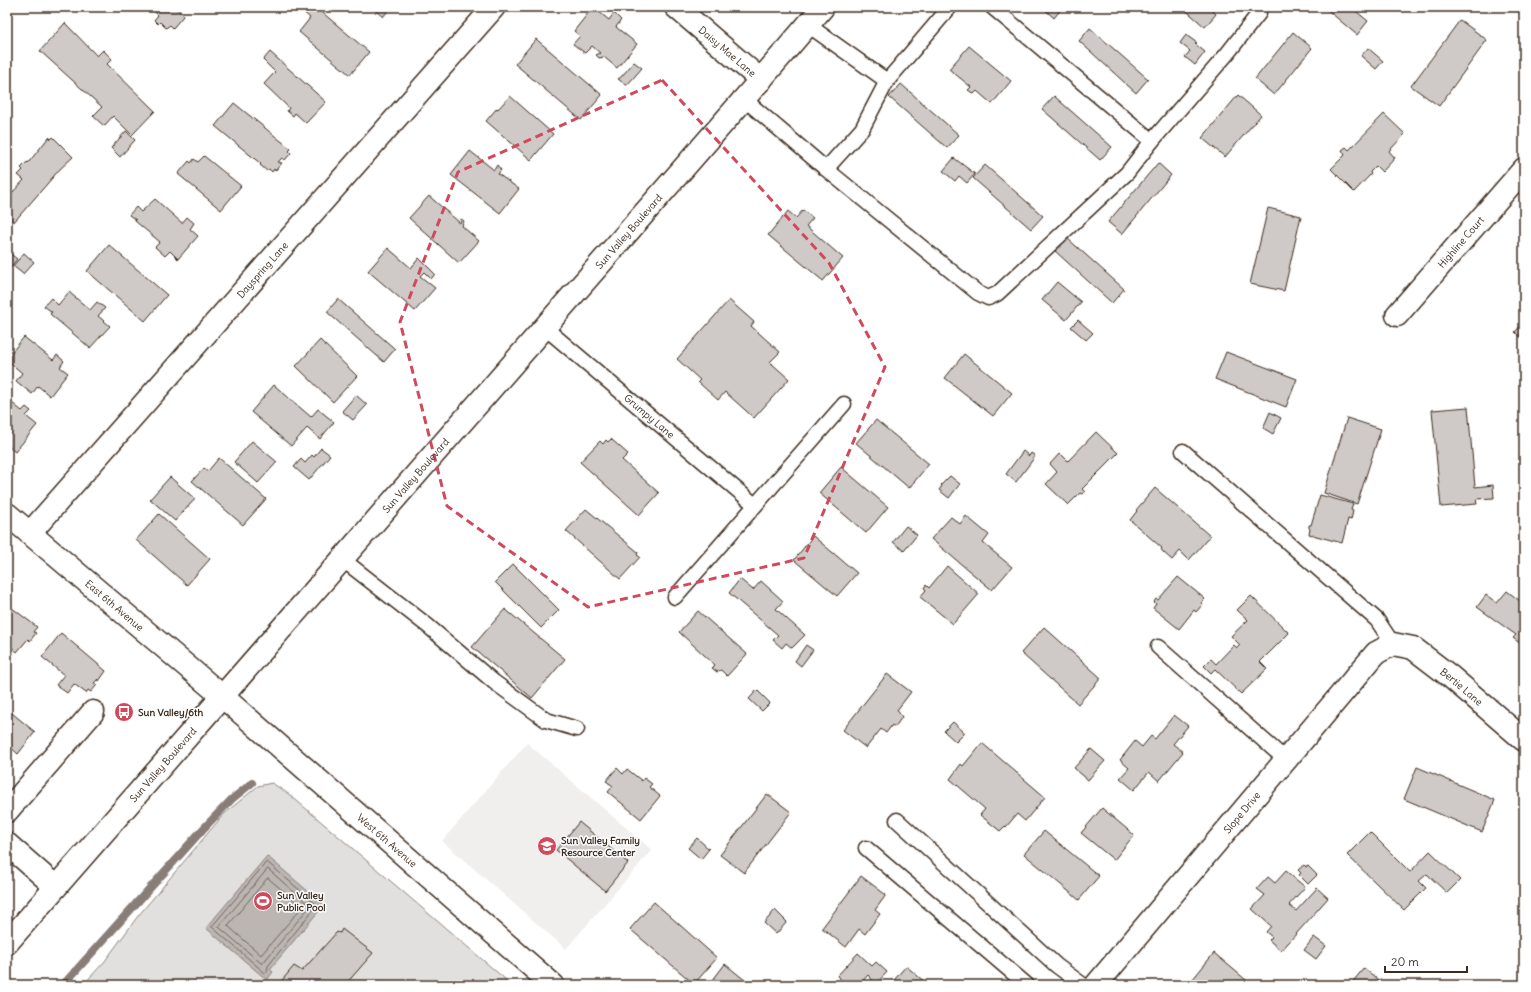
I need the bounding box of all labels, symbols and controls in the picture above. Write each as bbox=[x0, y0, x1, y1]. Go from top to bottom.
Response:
street label: Daisy Mae Lane bbox=[696, 23, 759, 80]
street label: Sun Valley Boulevard bbox=[593, 191, 665, 272]
street label: Highline Court bbox=[1435, 213, 1487, 271]
street label: Dayspring Lane bbox=[234, 239, 291, 301]
street label: Grumpy Lane bbox=[621, 391, 677, 441]
street label: Sun Valley Boulevard bbox=[380, 435, 452, 516]
street label: East 6th Avenue bbox=[82, 577, 146, 634]
street label: Bertie Lane bbox=[1438, 665, 1485, 709]
bus stop icon: Sun Valley/6th bbox=[113, 701, 135, 723]
place label: Sun Valley/6th bbox=[138, 706, 203, 719]
street label: Sun Valley Boulevard bbox=[127, 725, 200, 805]
street label: Slope Drive bbox=[1221, 789, 1263, 836]
street label: West 6th Avenue bbox=[354, 811, 420, 870]
place label: Sun Valley Family Resource Center bbox=[561, 834, 640, 859]
school or university icon: Sun Valley Family Resource Center bbox=[536, 835, 558, 857]
place label: Sun Valley Public Pool bbox=[277, 889, 326, 914]
sports icon: Sun Valley Public Pool bbox=[252, 890, 274, 912]
scale bar bbox=[1385, 948, 1467, 974]
text: 20 m bbox=[1391, 954, 1419, 969]

